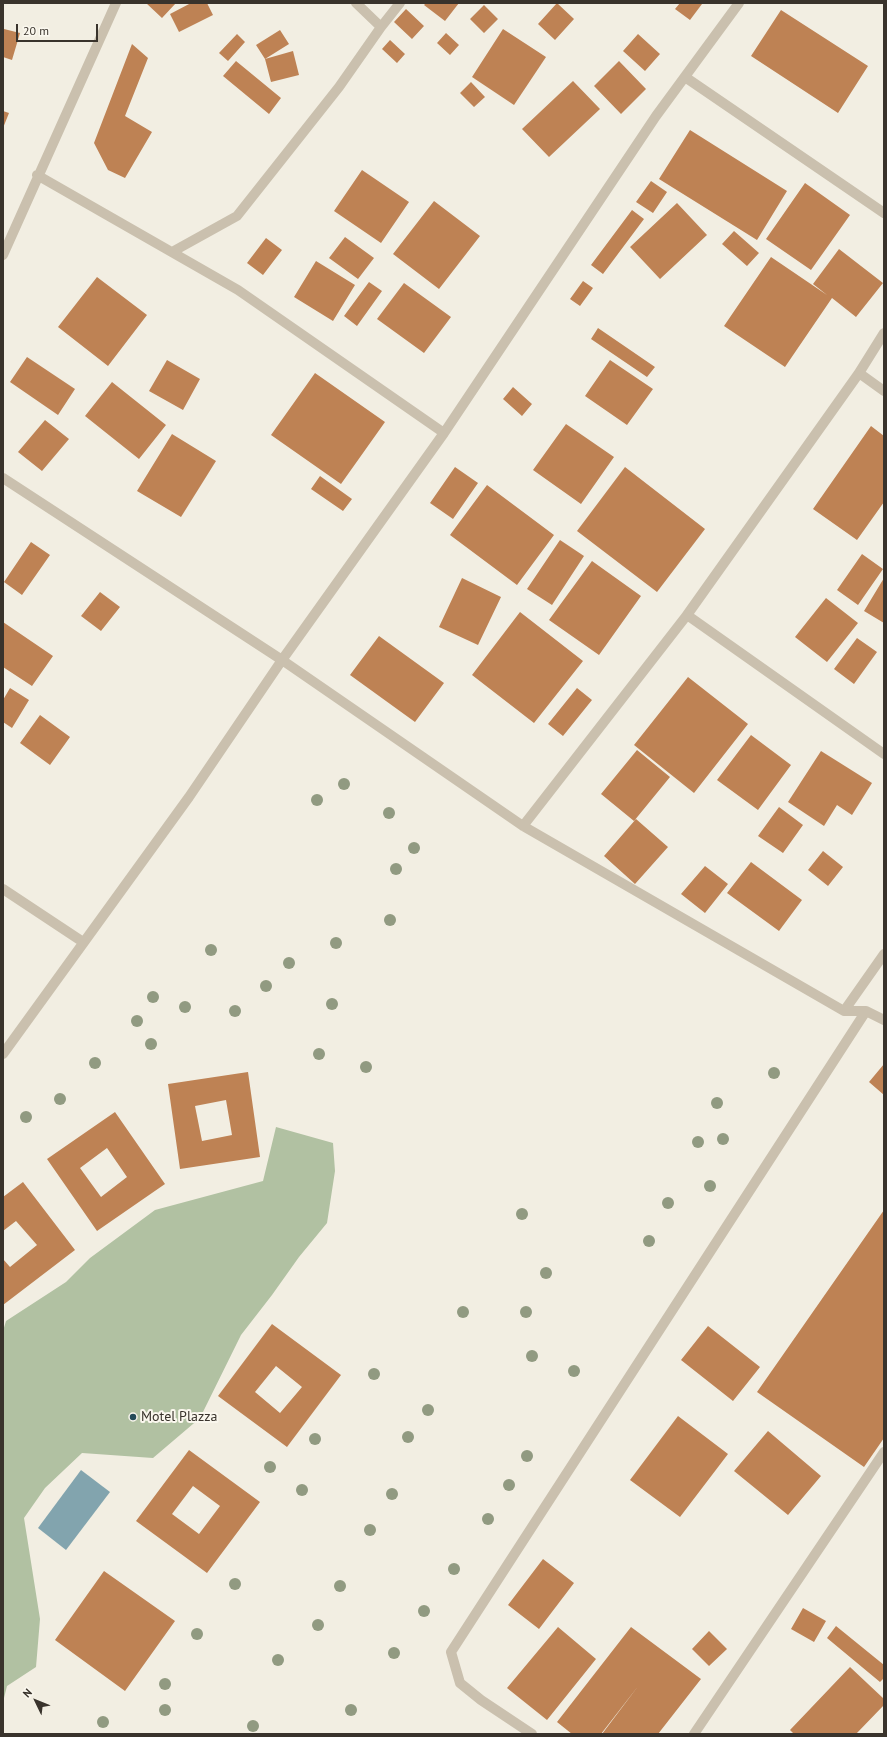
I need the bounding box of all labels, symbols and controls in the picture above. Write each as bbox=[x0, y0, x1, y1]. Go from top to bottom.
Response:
scale bar bbox=[18, 16, 100, 42]
text: 20 m bbox=[23, 23, 49, 38]
place label: Motel Plazza bbox=[141, 1409, 217, 1425]
marker: Motel Plazza bbox=[128, 1412, 138, 1422]
north arrow bbox=[16, 1681, 56, 1721]
text: N bbox=[20, 1685, 35, 1700]

